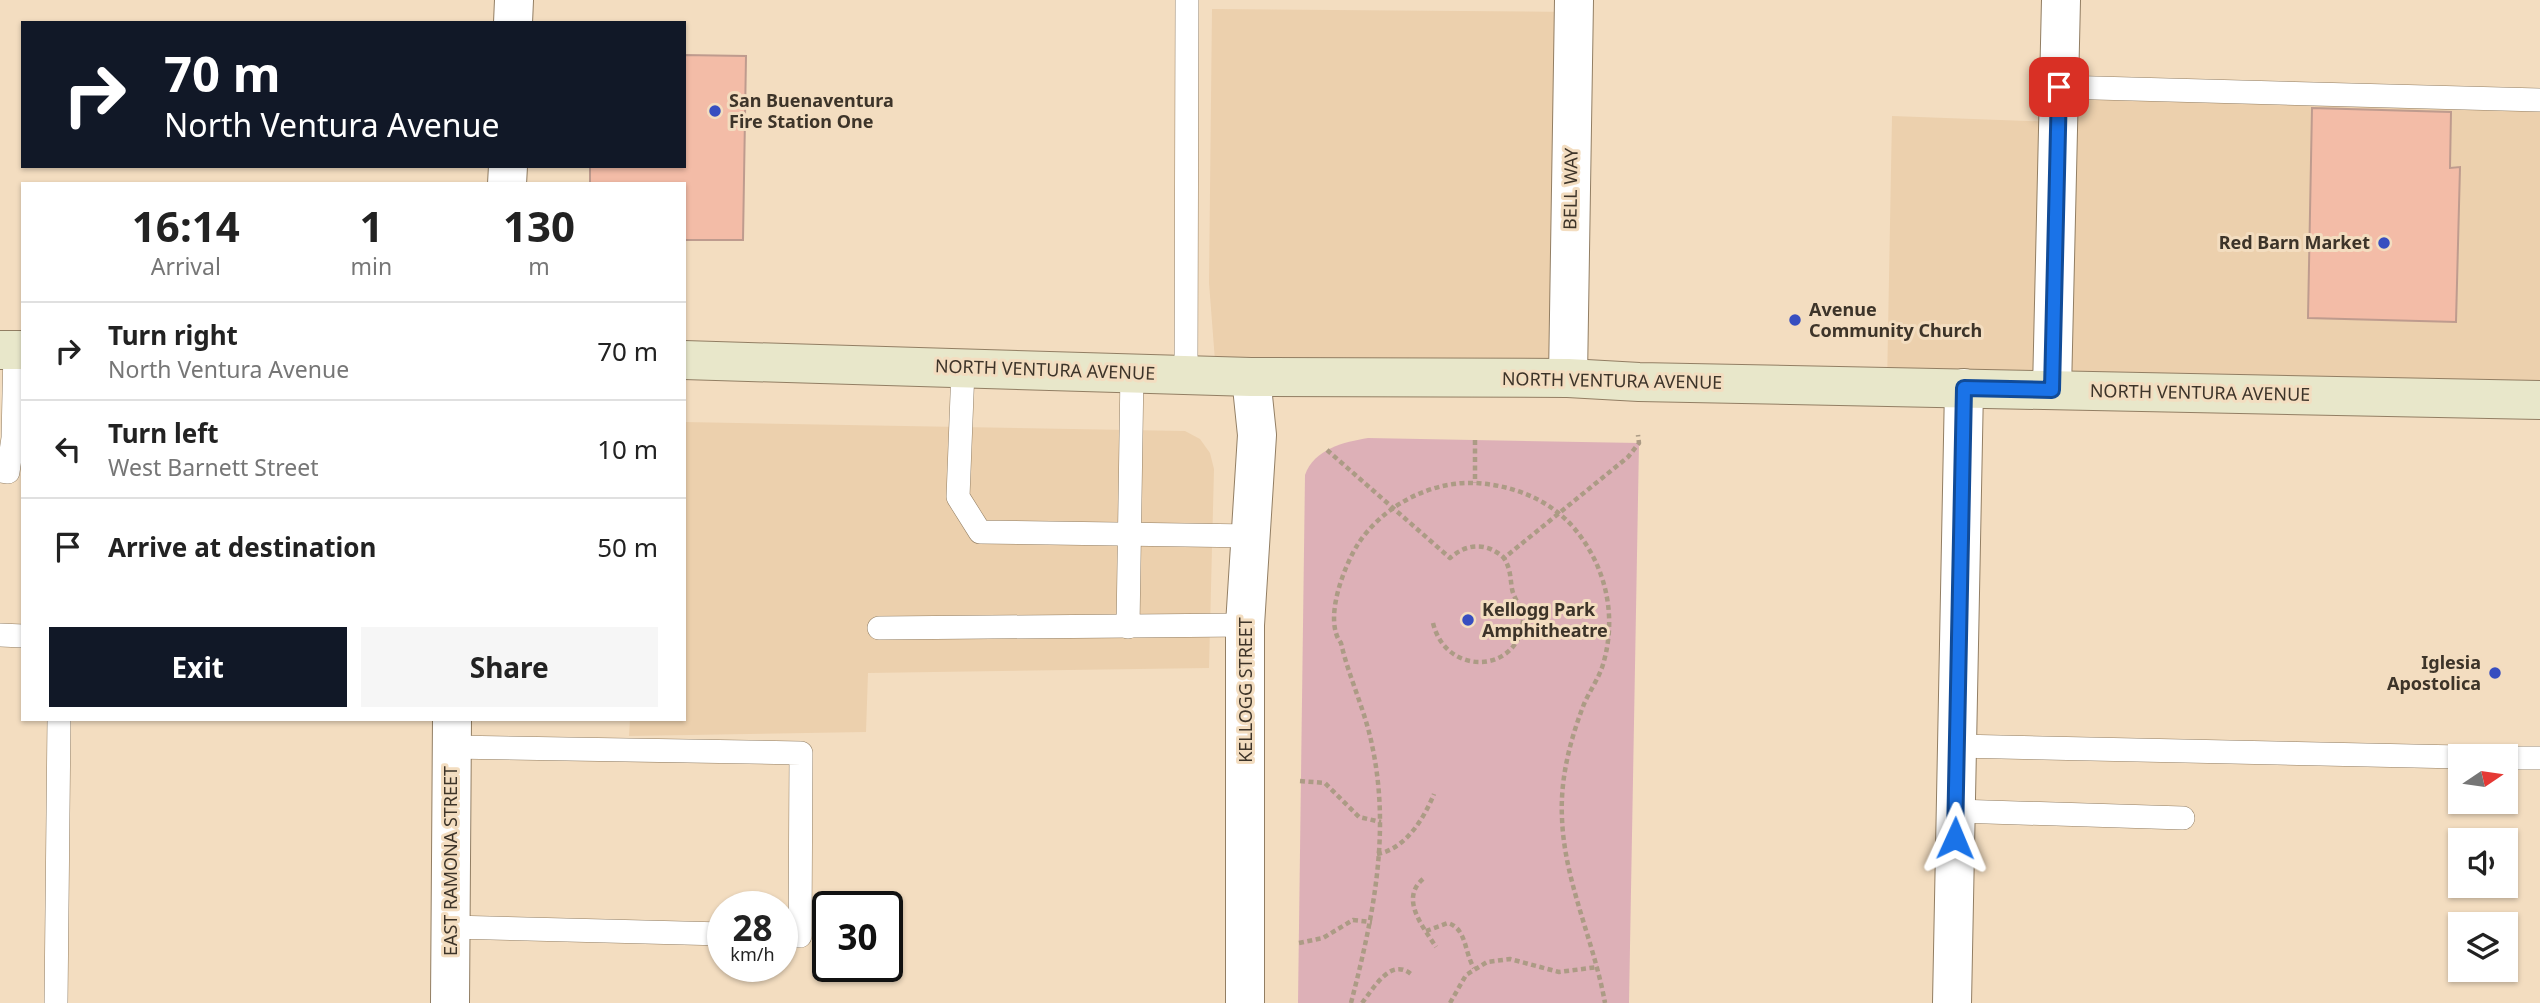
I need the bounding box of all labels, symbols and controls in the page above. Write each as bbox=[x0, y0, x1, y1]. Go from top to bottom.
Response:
text: 70 m bbox=[164, 40, 281, 106]
icon: right bbox=[49, 49, 140, 140]
pin bbox=[2029, 57, 2089, 117]
icon: arrive bbox=[2040, 68, 2078, 106]
place label: San Buenaventura Fire Station One bbox=[729, 88, 894, 133]
text: North Ventura Avenue bbox=[164, 103, 499, 146]
marker: San Buenaventura Fire Station One bbox=[707, 103, 723, 119]
street label: BELL WAY bbox=[1557, 147, 1583, 230]
text: 16:14 bbox=[132, 197, 240, 254]
text: 1 bbox=[359, 197, 383, 254]
text: 130 bbox=[503, 197, 575, 254]
place label: Red Barn Market bbox=[2219, 230, 2370, 254]
marker: Red Barn Market bbox=[2376, 235, 2392, 251]
text: Arrival bbox=[151, 250, 221, 282]
text: min bbox=[351, 250, 392, 282]
text: m bbox=[528, 250, 550, 282]
place label: Avenue Community Church bbox=[1809, 297, 1982, 342]
marker: Avenue Community Church bbox=[1787, 312, 1803, 328]
text: Turn right bbox=[108, 317, 238, 353]
icon: right bbox=[49, 332, 87, 370]
text: 70 m bbox=[597, 333, 658, 369]
text: North Ventura Avenue bbox=[108, 353, 349, 385]
street label: NORTH VENTURA AVENUE bbox=[934, 353, 1156, 385]
street label: NORTH VENTURA AVENUE bbox=[1502, 366, 1722, 394]
street label: NORTH VENTURA AVENUE bbox=[2090, 378, 2310, 406]
text: Turn left bbox=[108, 415, 219, 451]
icon: left bbox=[49, 430, 87, 468]
text: 10 m bbox=[597, 431, 658, 467]
text: West Barnett Street bbox=[108, 451, 319, 483]
icon: arrive bbox=[49, 528, 87, 566]
text: Arrive at destination bbox=[108, 529, 377, 565]
text: 50 m bbox=[597, 529, 658, 565]
place label: Kellogg Park Amphitheatre bbox=[1482, 597, 1608, 642]
marker: Kellogg Park Amphitheatre bbox=[1460, 612, 1476, 628]
street label: KELLOGG STREET bbox=[1233, 617, 1257, 763]
button: Exit bbox=[49, 627, 347, 707]
button: Share bbox=[361, 627, 658, 707]
place label: Iglesia Apostolica bbox=[2387, 650, 2481, 695]
marker: Iglesia Apostolica bbox=[2487, 665, 2503, 681]
north arrow bbox=[2448, 744, 2518, 814]
map controls bbox=[2448, 744, 2518, 982]
street label: EAST RAMONA STREET bbox=[438, 766, 462, 956]
position arrow bbox=[1918, 801, 1992, 875]
button: sound bbox=[2448, 828, 2518, 898]
speed limit sign: 30 bbox=[812, 891, 903, 982]
text: 28 bbox=[732, 904, 773, 951]
button: layers bbox=[2448, 912, 2518, 982]
text: km/h bbox=[730, 942, 775, 966]

